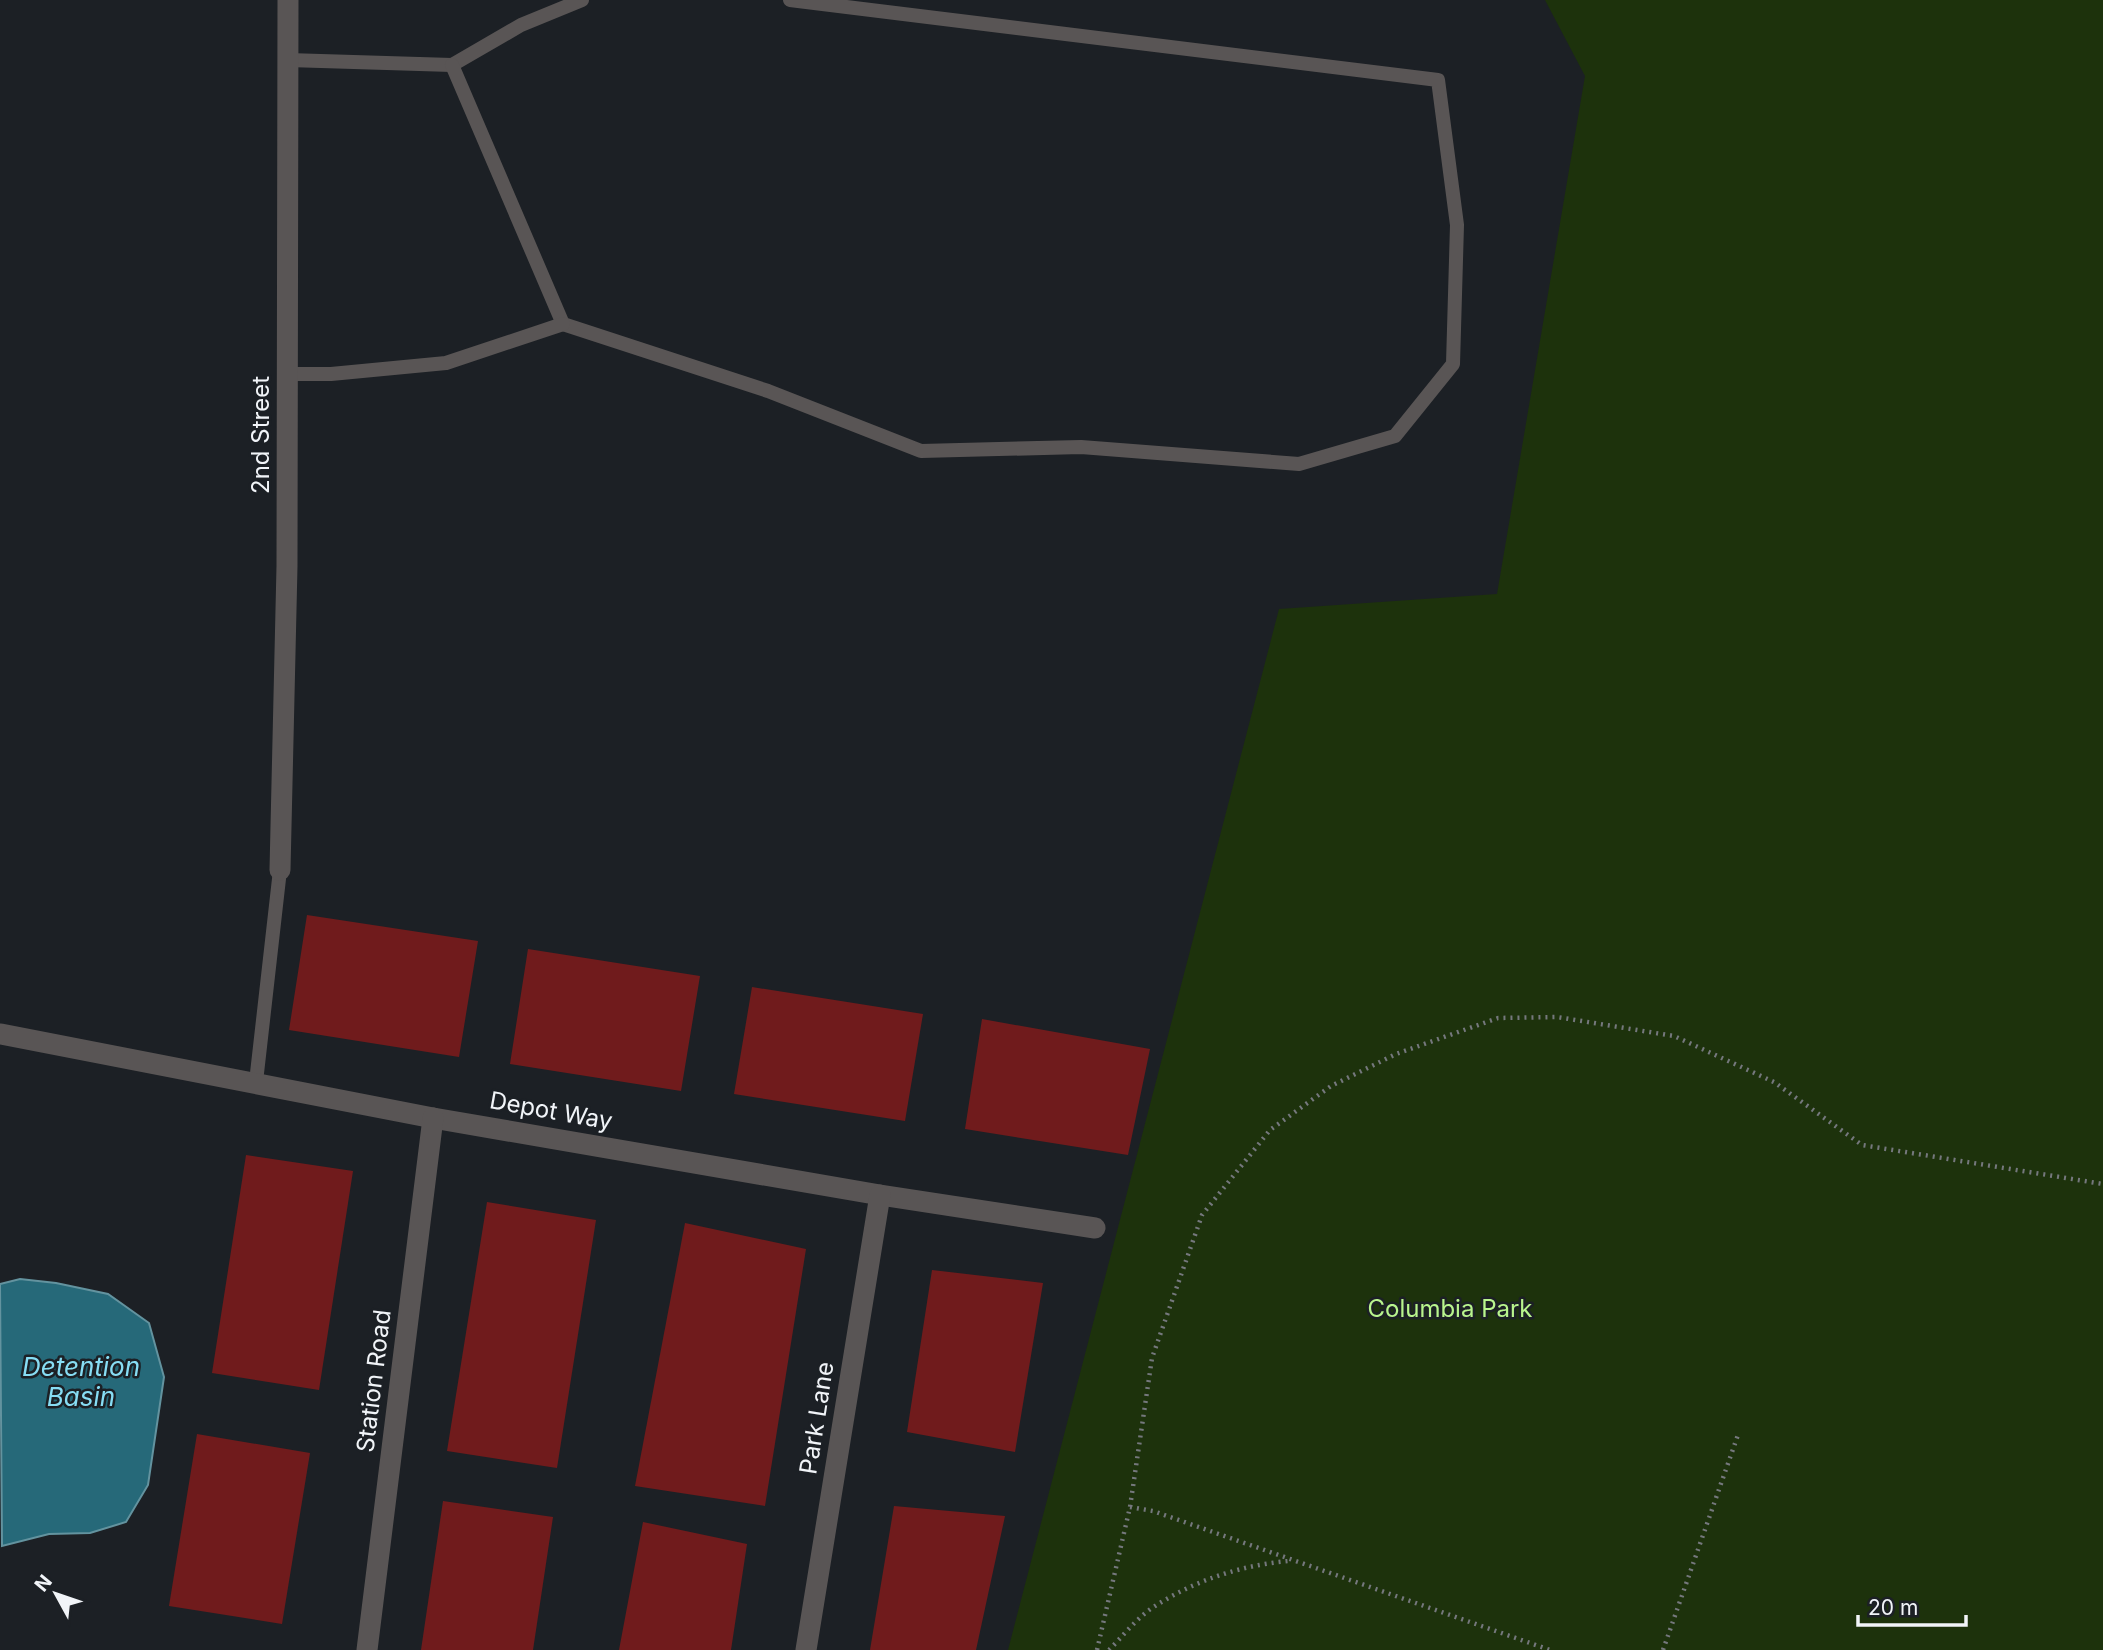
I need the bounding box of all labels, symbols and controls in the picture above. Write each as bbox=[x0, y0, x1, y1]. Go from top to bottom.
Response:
street label: 2nd Street bbox=[246, 376, 275, 494]
street label: Depot Way bbox=[487, 1085, 615, 1136]
park label: Columbia Park bbox=[1367, 1294, 1533, 1323]
street label: Station Road bbox=[350, 1308, 397, 1454]
water label: Detention Basin bbox=[22, 1351, 140, 1412]
street label: Park Lane bbox=[793, 1360, 840, 1476]
north arrow bbox=[21, 1559, 91, 1629]
text: N bbox=[30, 1570, 57, 1596]
scale bar bbox=[1858, 1584, 1966, 1628]
text: 20 m bbox=[1868, 1595, 1918, 1620]

